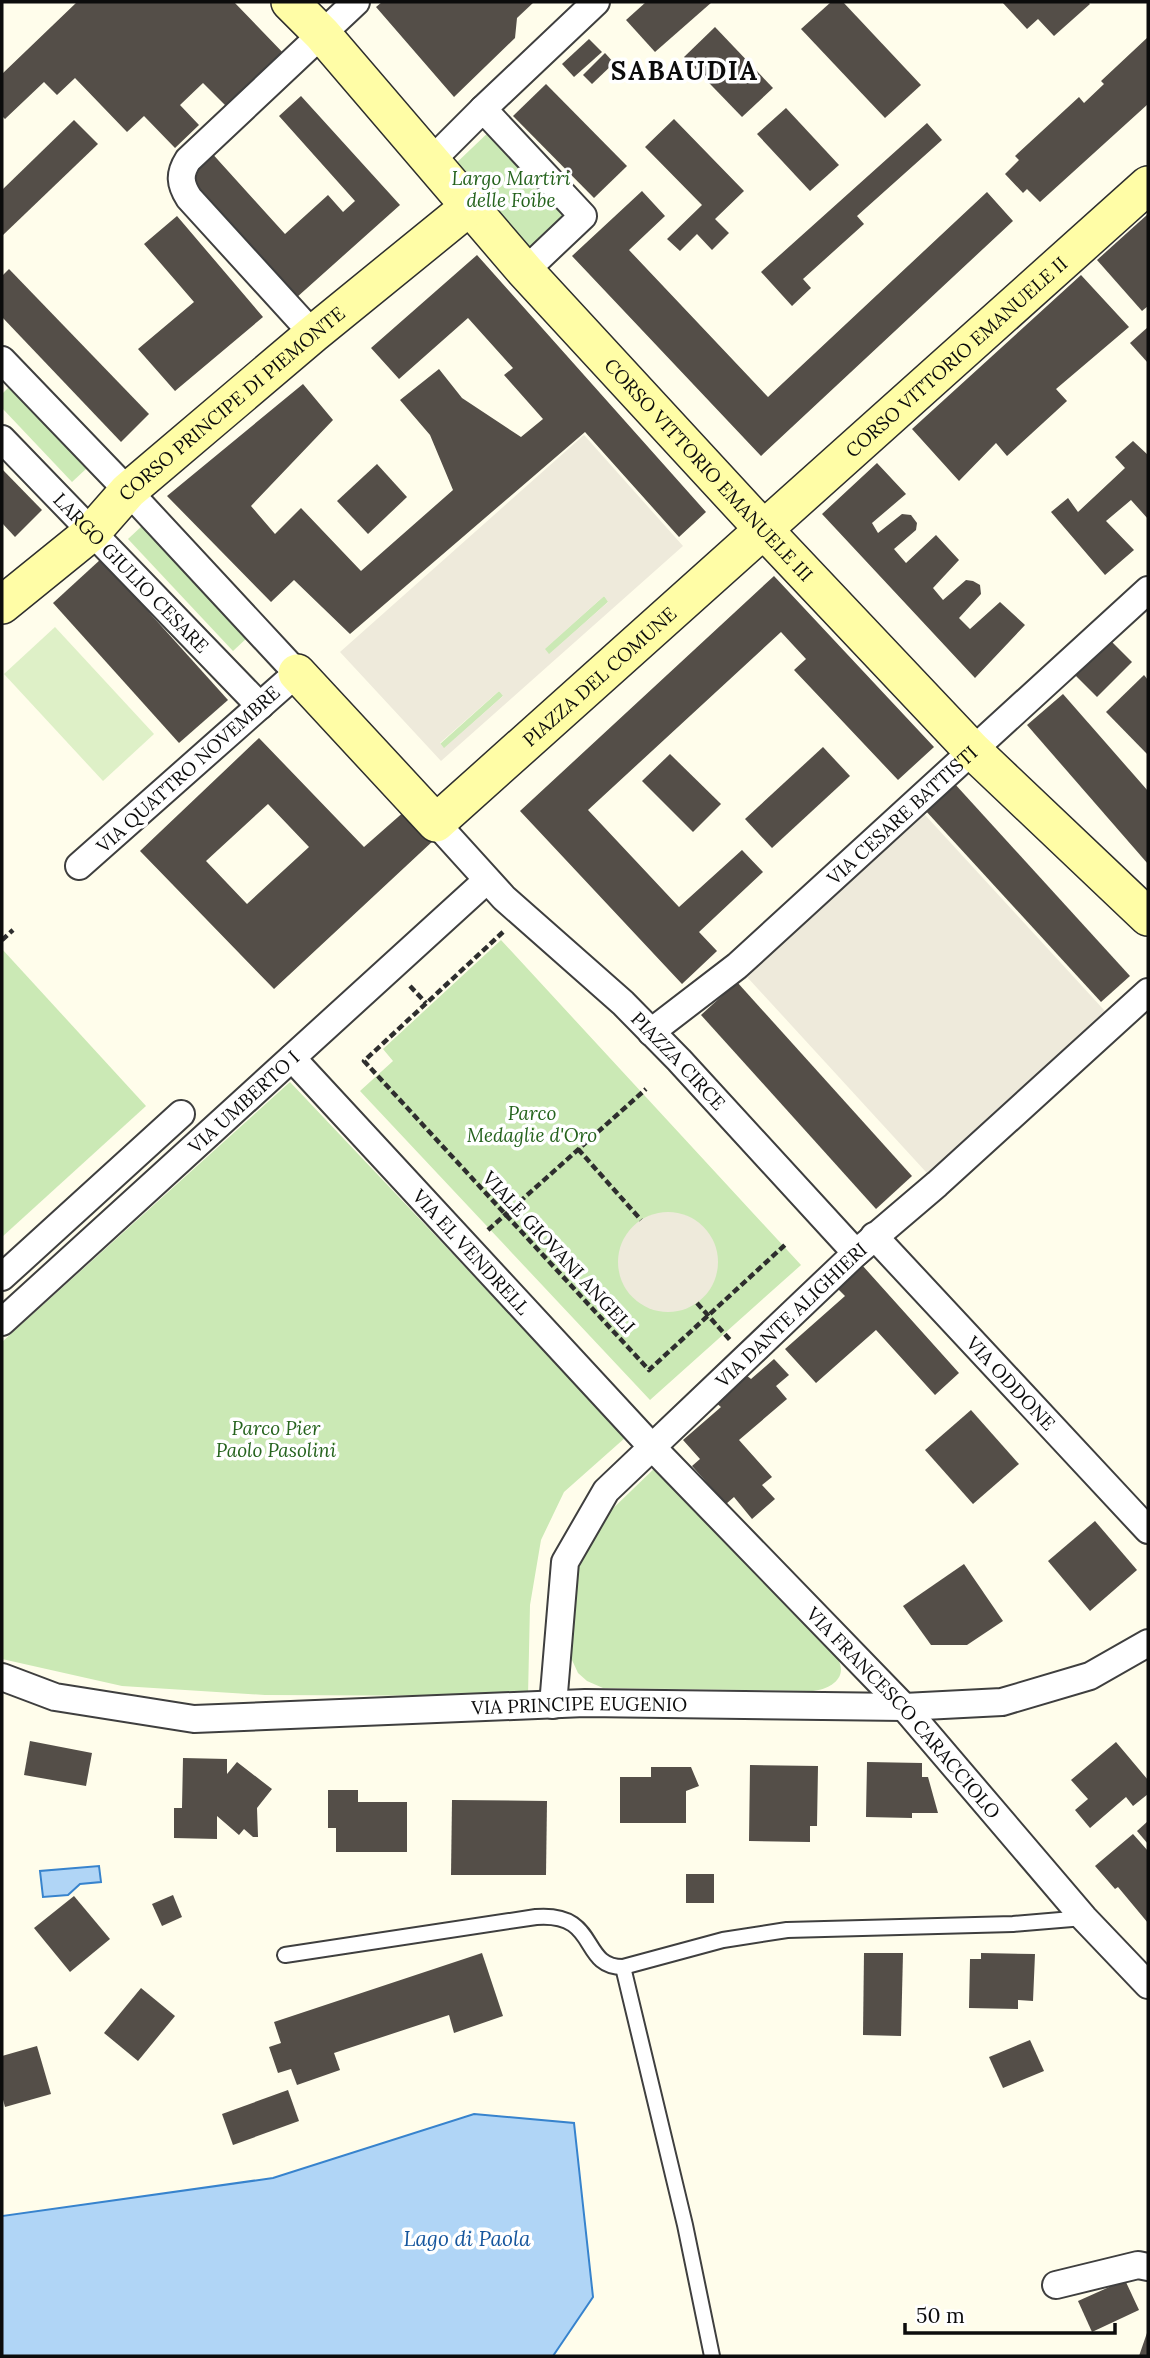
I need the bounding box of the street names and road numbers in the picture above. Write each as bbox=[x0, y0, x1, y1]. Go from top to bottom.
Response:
street label: CORSO VITTORIO EMANUELE II bbox=[840, 251, 1072, 462]
street label: CORSO PRINCIPE DI PIEMONTE bbox=[113, 301, 350, 506]
street label: CORSO VITTORIO EMANUELE III bbox=[599, 353, 818, 586]
street label: LARGO GIULIO CESARE bbox=[48, 488, 214, 658]
street label: PIAZZA DEL COMUNE bbox=[518, 601, 681, 752]
street label: VIA QUATTRO NOVEMBRE bbox=[91, 680, 285, 858]
street label: VIA CESARE BATTISTI bbox=[821, 740, 982, 890]
street label: PIAZZA CIRCE bbox=[626, 1007, 731, 1115]
street label: VIA UMBERTO I bbox=[183, 1045, 304, 1159]
street label: VIALE GIOVANI ANGELI bbox=[477, 1165, 640, 1338]
street label: VIA EL VENDRELL bbox=[407, 1183, 535, 1319]
street label: VIA DANTE ALIGHIERI bbox=[710, 1237, 872, 1393]
street label: VIA ODDONE bbox=[961, 1330, 1061, 1435]
street label: VIA FRANCESCO CARACCIOLO bbox=[801, 1601, 1006, 1823]
street label: VIA PRINCIPE EUGENIO bbox=[470, 1691, 687, 1720]

